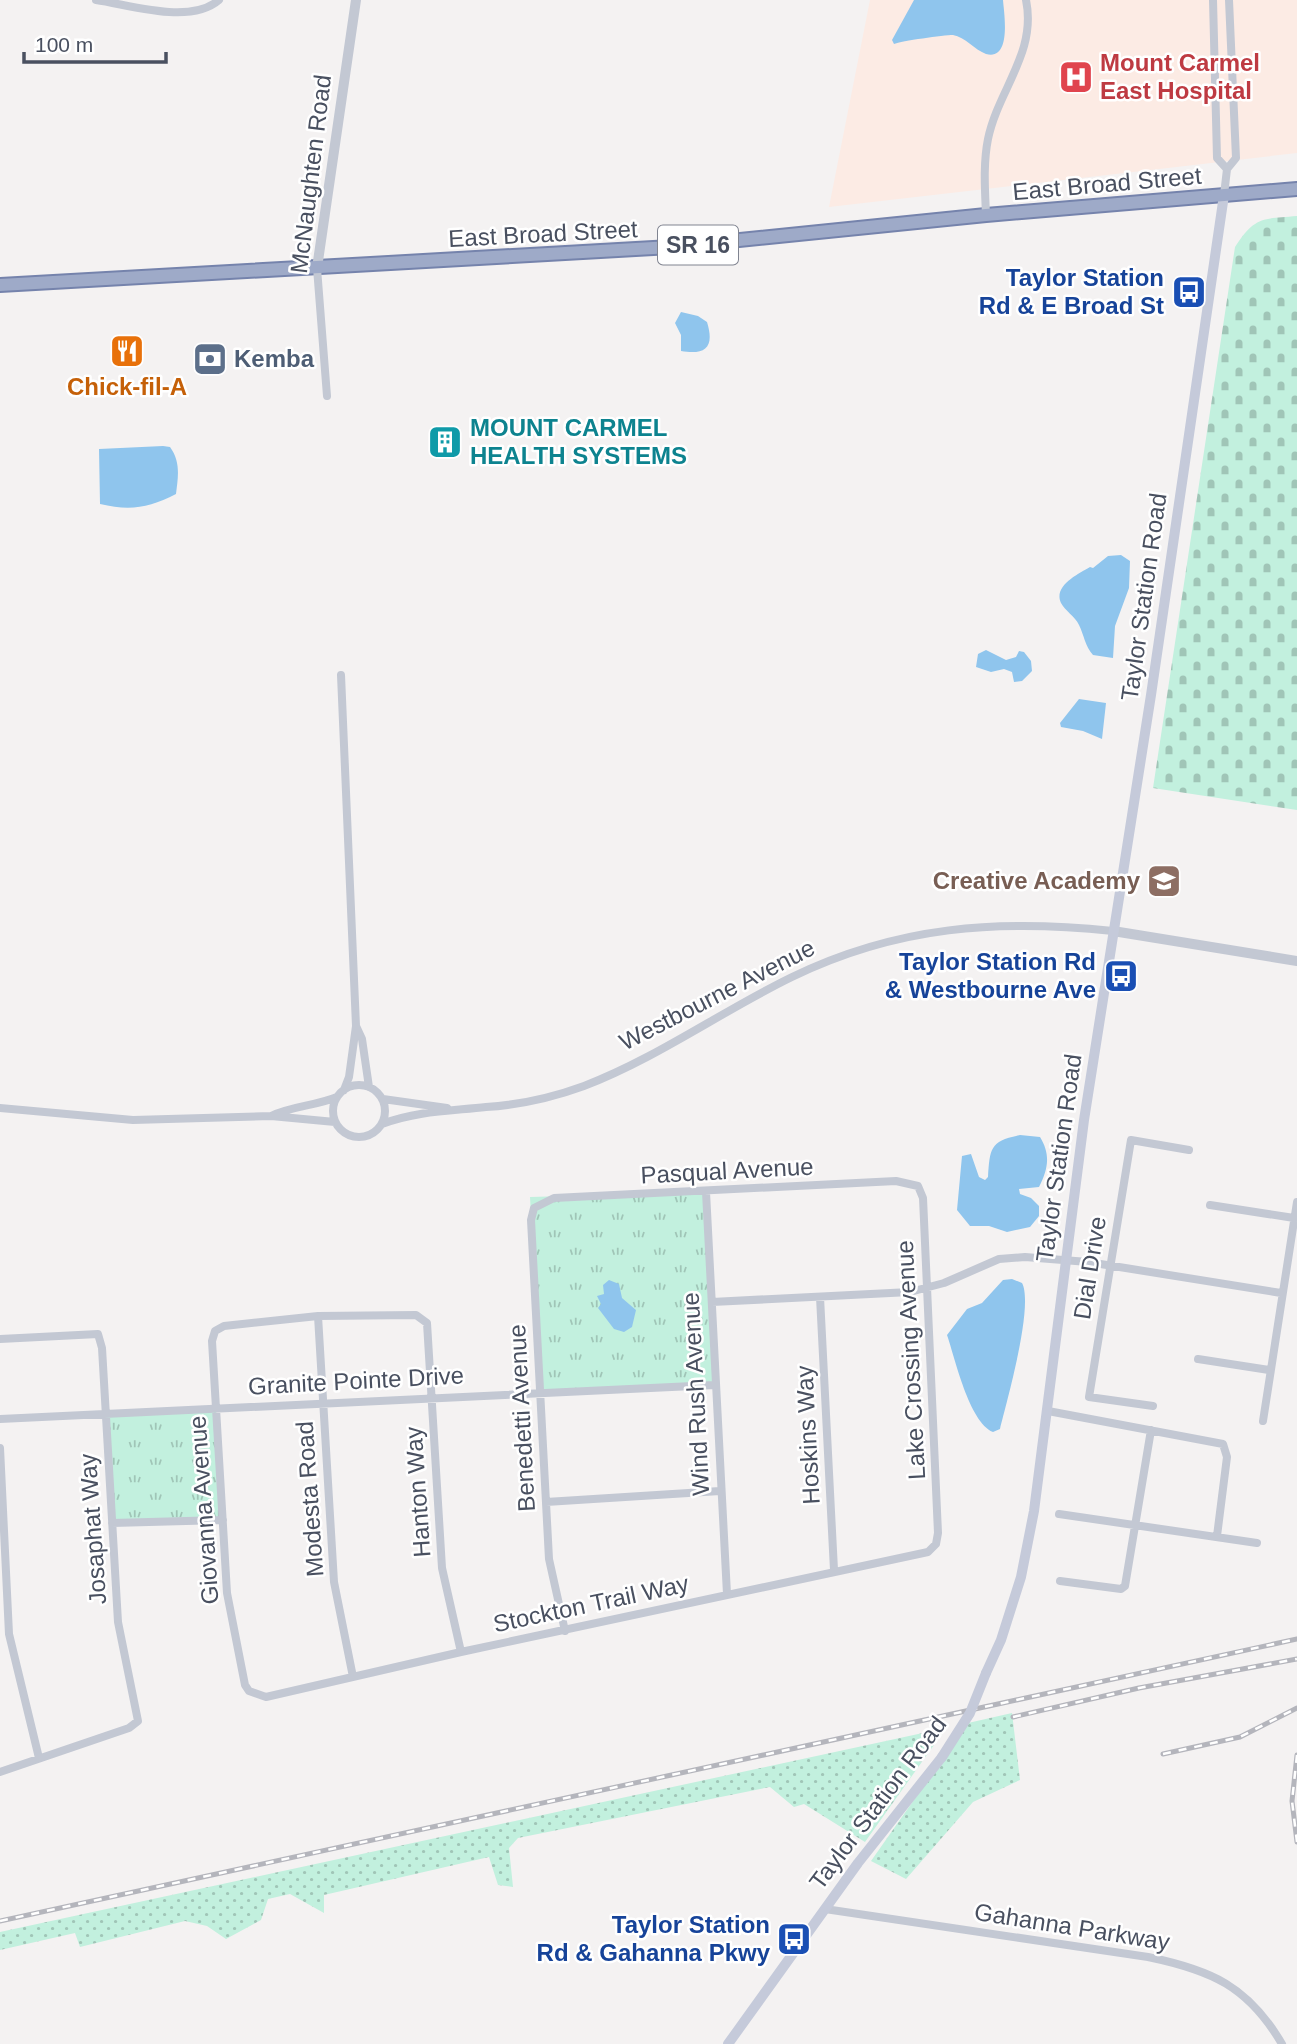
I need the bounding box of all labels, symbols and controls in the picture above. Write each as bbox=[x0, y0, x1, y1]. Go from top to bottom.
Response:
scale bar bbox=[24, 21, 166, 65]
text: 100 m bbox=[35, 33, 93, 56]
place label: Mount Carmel East Hospital bbox=[1100, 49, 1260, 104]
hospital icon: Mount Carmel East Hospital bbox=[1057, 58, 1095, 96]
street label: McNaughten Road bbox=[285, 73, 336, 275]
street label: East Broad Street bbox=[1011, 162, 1203, 205]
street label: East Broad Street bbox=[448, 215, 639, 252]
road number: SR 16 bbox=[658, 226, 738, 264]
place label: Taylor Station Rd & E Broad St bbox=[979, 264, 1164, 319]
bus stop icon: Taylor Station Rd & E Broad St bbox=[1170, 273, 1208, 311]
restaurant icon: Chick-fil-A bbox=[108, 332, 146, 370]
bank icon: Kemba bbox=[191, 340, 229, 378]
place label: Kemba bbox=[234, 345, 315, 372]
place label: Chick-fil-A bbox=[67, 373, 187, 400]
place label: MOUNT CARMEL HEALTH SYSTEMS bbox=[470, 414, 687, 469]
building icon: MOUNT CARMEL HEALTH SYSTEMS bbox=[426, 423, 464, 461]
street label: Taylor Station Road bbox=[1116, 491, 1171, 703]
school or university icon: Creative Academy bbox=[1145, 862, 1183, 900]
place label: Creative Academy bbox=[933, 867, 1141, 894]
street label: Westbourne Avenue bbox=[615, 934, 819, 1055]
place label: Taylor Station Rd & Westbourne Ave bbox=[885, 948, 1096, 1003]
bus stop icon: Taylor Station Rd & Westbourne Ave bbox=[1102, 957, 1140, 995]
street label: Taylor Station Road bbox=[1031, 1052, 1086, 1264]
street label: Pasqual Avenue bbox=[640, 1152, 814, 1189]
street label: Dial Drive bbox=[1068, 1214, 1111, 1321]
street label: Lake Crossing Avenue bbox=[891, 1240, 930, 1480]
street label: Wind Rush Avenue bbox=[677, 1292, 714, 1496]
street label: Benedetti Avenue bbox=[503, 1324, 540, 1512]
street label: Granite Pointe Drive bbox=[247, 1361, 465, 1400]
street label: Hoskins Way bbox=[790, 1365, 825, 1505]
street label: Giovanna Avenue bbox=[183, 1415, 224, 1605]
street label: Modesta Road bbox=[291, 1420, 328, 1578]
street label: Hanton Way bbox=[399, 1426, 436, 1558]
street label: Josaphat Way bbox=[74, 1453, 111, 1605]
street label: Stockton Trail Way bbox=[491, 1570, 691, 1637]
street label: Taylor Station Road bbox=[804, 1711, 951, 1894]
street label: Gahanna Parkway bbox=[972, 1898, 1172, 1955]
place label: Taylor Station Rd & Gahanna Pkwy bbox=[537, 1911, 771, 1966]
bus stop icon: Taylor Station Rd & Gahanna Pkwy bbox=[775, 1920, 813, 1958]

